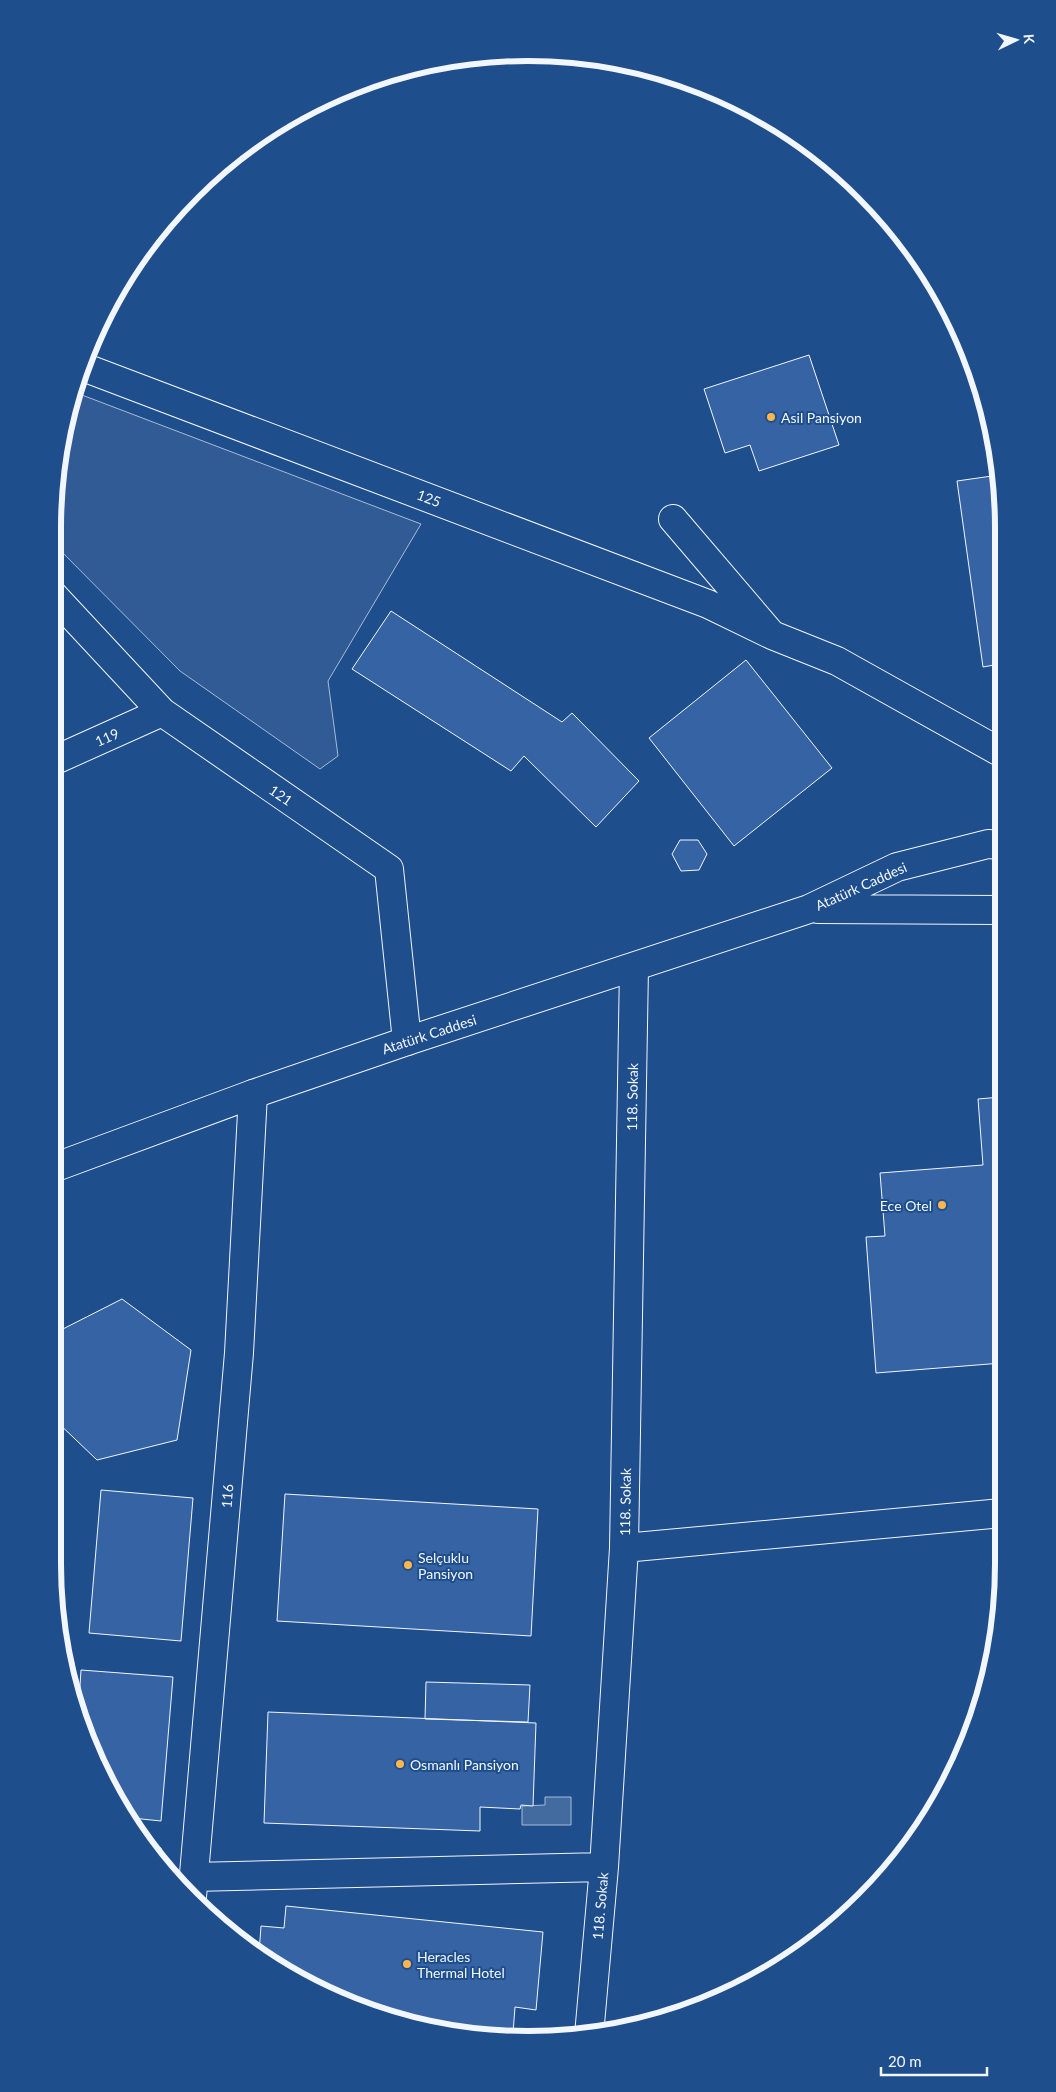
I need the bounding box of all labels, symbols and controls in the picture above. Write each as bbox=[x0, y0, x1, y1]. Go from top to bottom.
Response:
north arrow bbox=[991, 15, 1041, 65]
text: K bbox=[1021, 33, 1038, 45]
place label: Asil Pansiyon bbox=[781, 409, 862, 426]
marker: Asil Pansiyon bbox=[765, 411, 777, 423]
street label: 125 bbox=[415, 486, 443, 510]
street label: 119 bbox=[92, 724, 122, 750]
street label: 121 bbox=[266, 781, 296, 809]
street label: Atatürk Caddesi bbox=[813, 858, 909, 914]
street label: Atatürk Caddesi bbox=[380, 1011, 478, 1057]
street label: 118. Sokak bbox=[623, 1062, 641, 1131]
place label: Ece Otel bbox=[880, 1197, 932, 1214]
marker: Ece Otel bbox=[936, 1199, 948, 1211]
street label: 118. Sokak bbox=[616, 1467, 634, 1536]
street label: 116 bbox=[217, 1483, 237, 1509]
place label: Selçuklu Pansiyon bbox=[418, 1549, 473, 1582]
marker: Selçuklu Pansiyon bbox=[402, 1559, 414, 1571]
place label: Osmanlı Pansiyon bbox=[410, 1756, 519, 1773]
marker: Osmanlı Pansiyon bbox=[394, 1758, 406, 1770]
street label: 118. Sokak bbox=[589, 1871, 612, 1941]
place label: Heracles Thermal Hotel bbox=[417, 1948, 505, 1981]
marker: Heracles Thermal Hotel bbox=[401, 1958, 413, 1970]
scale bar bbox=[881, 2044, 987, 2076]
text: 20 m bbox=[888, 2052, 922, 2070]

